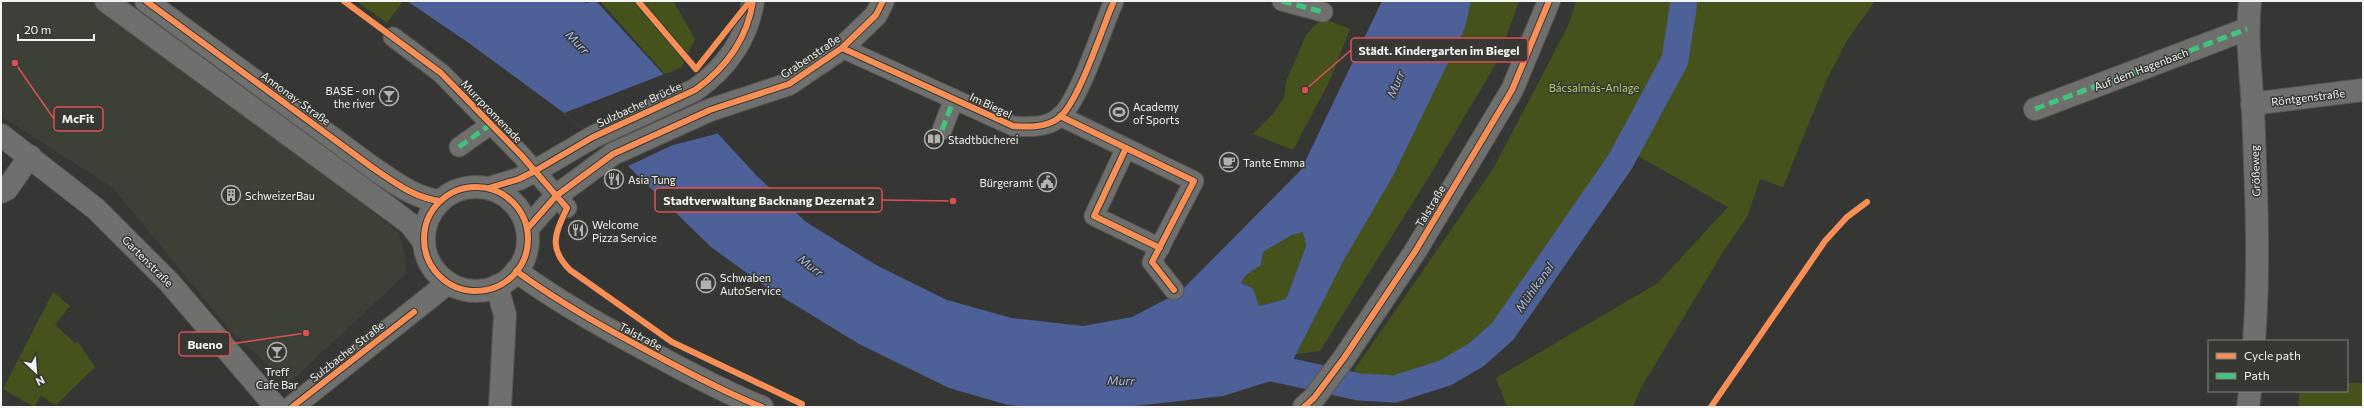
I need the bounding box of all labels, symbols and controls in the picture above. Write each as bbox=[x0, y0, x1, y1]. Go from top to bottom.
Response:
scale bar bbox=[18, 16, 94, 42]
text: 20 m bbox=[24, 22, 51, 36]
water label: Murr bbox=[563, 27, 594, 58]
street label: Grabenstraße bbox=[778, 31, 842, 81]
callout: Städt. Kindergarten im Biegel bbox=[1351, 38, 1528, 62]
text: Städt. Kindergarten im Biegel bbox=[1358, 43, 1520, 57]
street label: Auf dem Hagenbach bbox=[2092, 45, 2190, 93]
water label: Murr bbox=[1383, 67, 1407, 100]
street label: Annonay-Straße bbox=[259, 69, 333, 128]
street label: Murrpromenade bbox=[459, 77, 525, 145]
street label: Sulzbacher Brücke bbox=[595, 79, 684, 129]
park label: Bácsalmás-Anlage bbox=[1549, 81, 1640, 94]
place label: BASE - on the river bbox=[326, 84, 376, 110]
bar icon: BASE - on the river bbox=[378, 85, 400, 107]
street label: Röntgenstraße bbox=[2270, 86, 2346, 108]
street label: Im Biegel bbox=[968, 90, 1014, 120]
place label: Academy of Sports bbox=[1133, 100, 1179, 126]
sports icon: Academy of Sports bbox=[1108, 101, 1130, 123]
callout: McFit bbox=[54, 107, 103, 131]
text: McFit bbox=[62, 111, 94, 125]
library icon: Stadtbücherei bbox=[923, 128, 945, 150]
place label: Stadtbücherei bbox=[948, 133, 1019, 146]
street label: Größeweg bbox=[2248, 145, 2262, 197]
cafe icon: Tante Emma bbox=[1218, 151, 1240, 173]
place label: Tante Emma bbox=[1243, 156, 1305, 169]
restaurant icon: Asia Tung bbox=[603, 168, 625, 190]
public building icon: Bürgeramt bbox=[1036, 171, 1058, 193]
place label: Asia Tung bbox=[628, 173, 676, 186]
place label: Bürgeramt bbox=[980, 176, 1033, 189]
street label: Talstraße bbox=[1412, 182, 1448, 229]
building icon: SchweizerBau bbox=[220, 184, 242, 206]
callout: Stadtverwaltung Backnang Dezernat 2 bbox=[655, 188, 882, 212]
place label: SchweizerBau bbox=[245, 189, 315, 202]
text: Stadtverwaltung Backnang Dezernat 2 bbox=[663, 193, 875, 207]
place label: Welcome Pizza Service bbox=[592, 218, 657, 244]
restaurant icon: Welcome Pizza Service bbox=[567, 219, 589, 241]
street label: Gartenstraße bbox=[120, 233, 176, 289]
water label: Murr bbox=[796, 251, 827, 280]
water label: Mühlkanal bbox=[1512, 259, 1557, 314]
place label: Schwaben AutoService bbox=[720, 271, 781, 297]
shop icon: Schwaben AutoService bbox=[695, 272, 717, 294]
street label: Sulzbacher Straße bbox=[307, 318, 387, 384]
street label: Talstraße bbox=[617, 319, 665, 353]
callout: Bueno bbox=[179, 332, 230, 356]
text: Bueno bbox=[187, 337, 223, 351]
legend bbox=[2208, 340, 2348, 392]
bar icon: Treff Cafe Bar bbox=[266, 341, 288, 363]
text: Cycle path bbox=[2244, 348, 2301, 362]
north arrow bbox=[16, 352, 56, 392]
place label: Treff Cafe Bar bbox=[256, 365, 299, 391]
text: Path bbox=[2244, 368, 2270, 382]
water label: Murr bbox=[1107, 373, 1136, 387]
text: N bbox=[34, 374, 47, 389]

